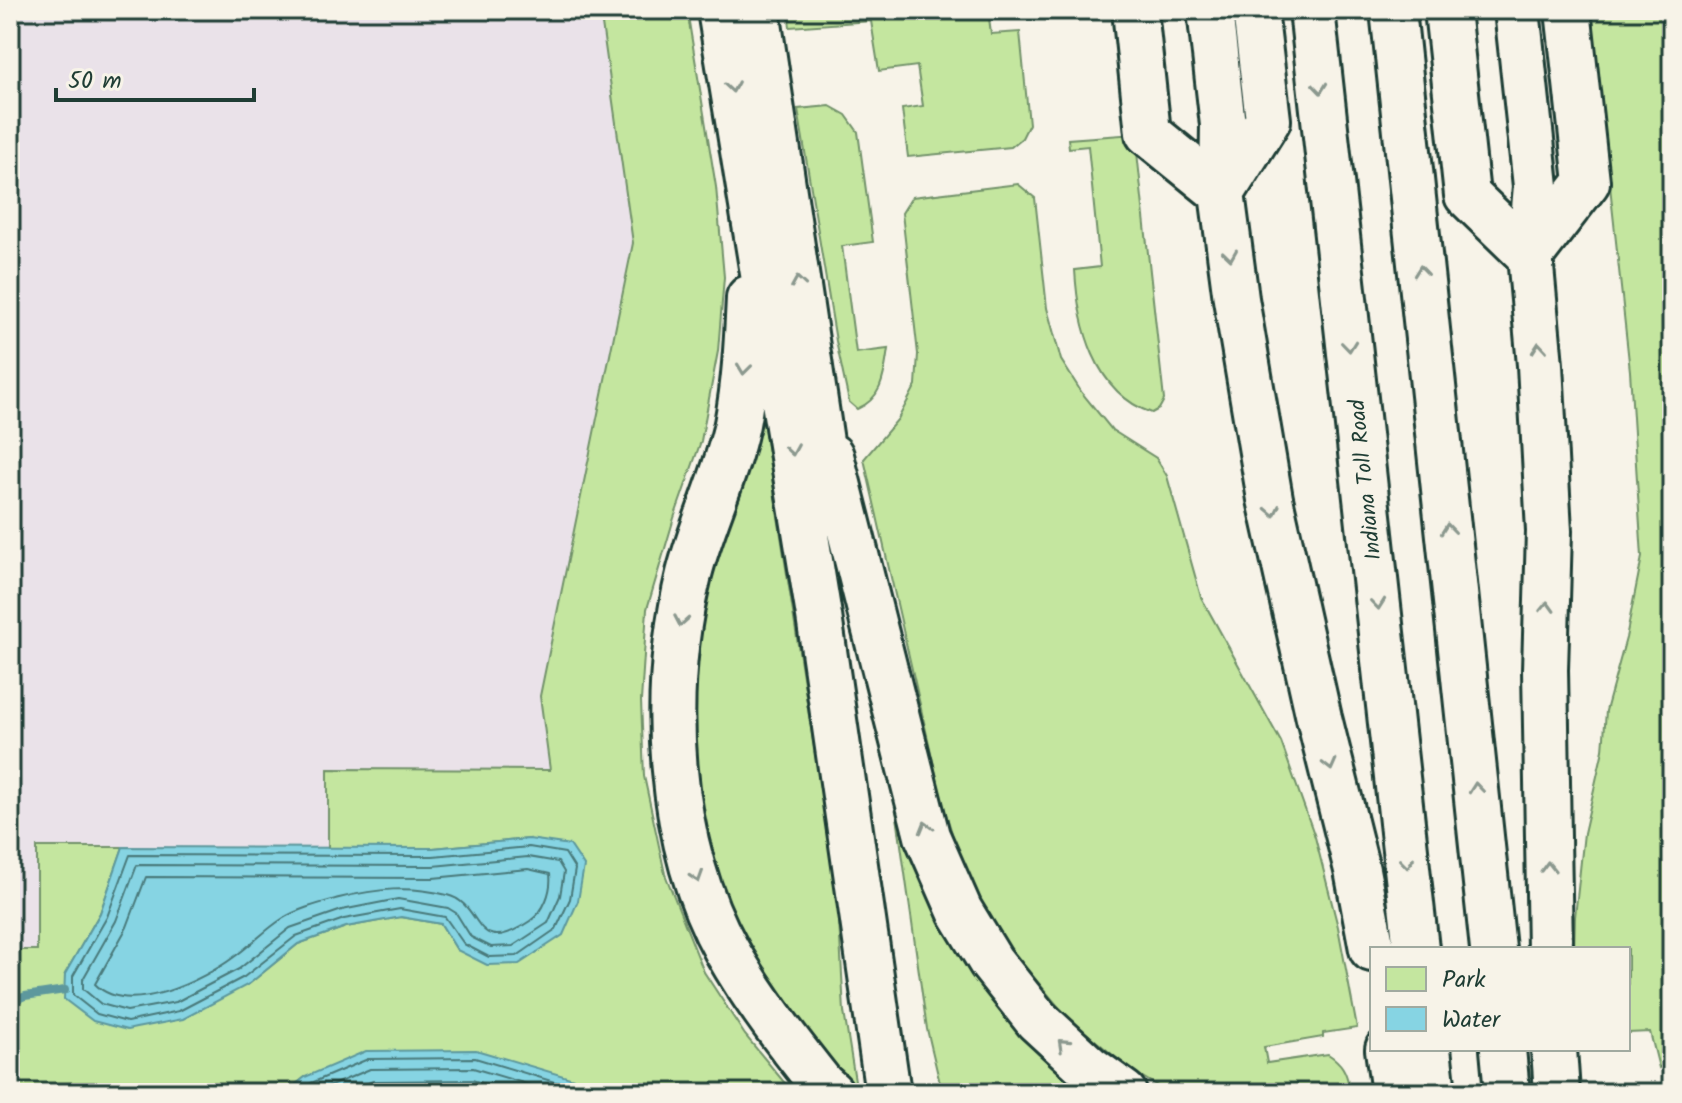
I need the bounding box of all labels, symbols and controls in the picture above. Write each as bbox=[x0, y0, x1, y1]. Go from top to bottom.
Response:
scale bar bbox=[56, 52, 254, 102]
text: 50 m bbox=[68, 62, 122, 101]
one-way arrow bbox=[723, 80, 740, 94]
one-way arrow bbox=[1312, 81, 1329, 94]
one-way arrow bbox=[1221, 248, 1238, 262]
one-way arrow bbox=[1413, 264, 1430, 277]
one-way arrow bbox=[790, 275, 807, 288]
one-way arrow bbox=[1341, 340, 1358, 353]
one-way arrow bbox=[1531, 341, 1548, 354]
one-way arrow bbox=[736, 362, 753, 376]
street label: Indiana Toll Road bbox=[1341, 397, 1392, 562]
one-way arrow bbox=[783, 443, 800, 457]
one-way arrow bbox=[1264, 504, 1281, 517]
one-way arrow bbox=[1440, 522, 1457, 535]
one-way arrow bbox=[1369, 597, 1386, 611]
one-way arrow bbox=[1538, 600, 1556, 613]
one-way arrow bbox=[673, 614, 690, 627]
one-way arrow bbox=[1321, 757, 1338, 771]
one-way arrow bbox=[1467, 781, 1484, 794]
one-way arrow bbox=[918, 821, 935, 835]
one-way arrow bbox=[1398, 857, 1415, 870]
one-way arrow bbox=[1539, 860, 1557, 873]
one-way arrow bbox=[688, 870, 704, 884]
legend bbox=[1370, 947, 1630, 1051]
text: Park bbox=[1442, 961, 1486, 1000]
text: Water bbox=[1442, 1001, 1502, 1040]
one-way arrow bbox=[1058, 1040, 1073, 1054]

